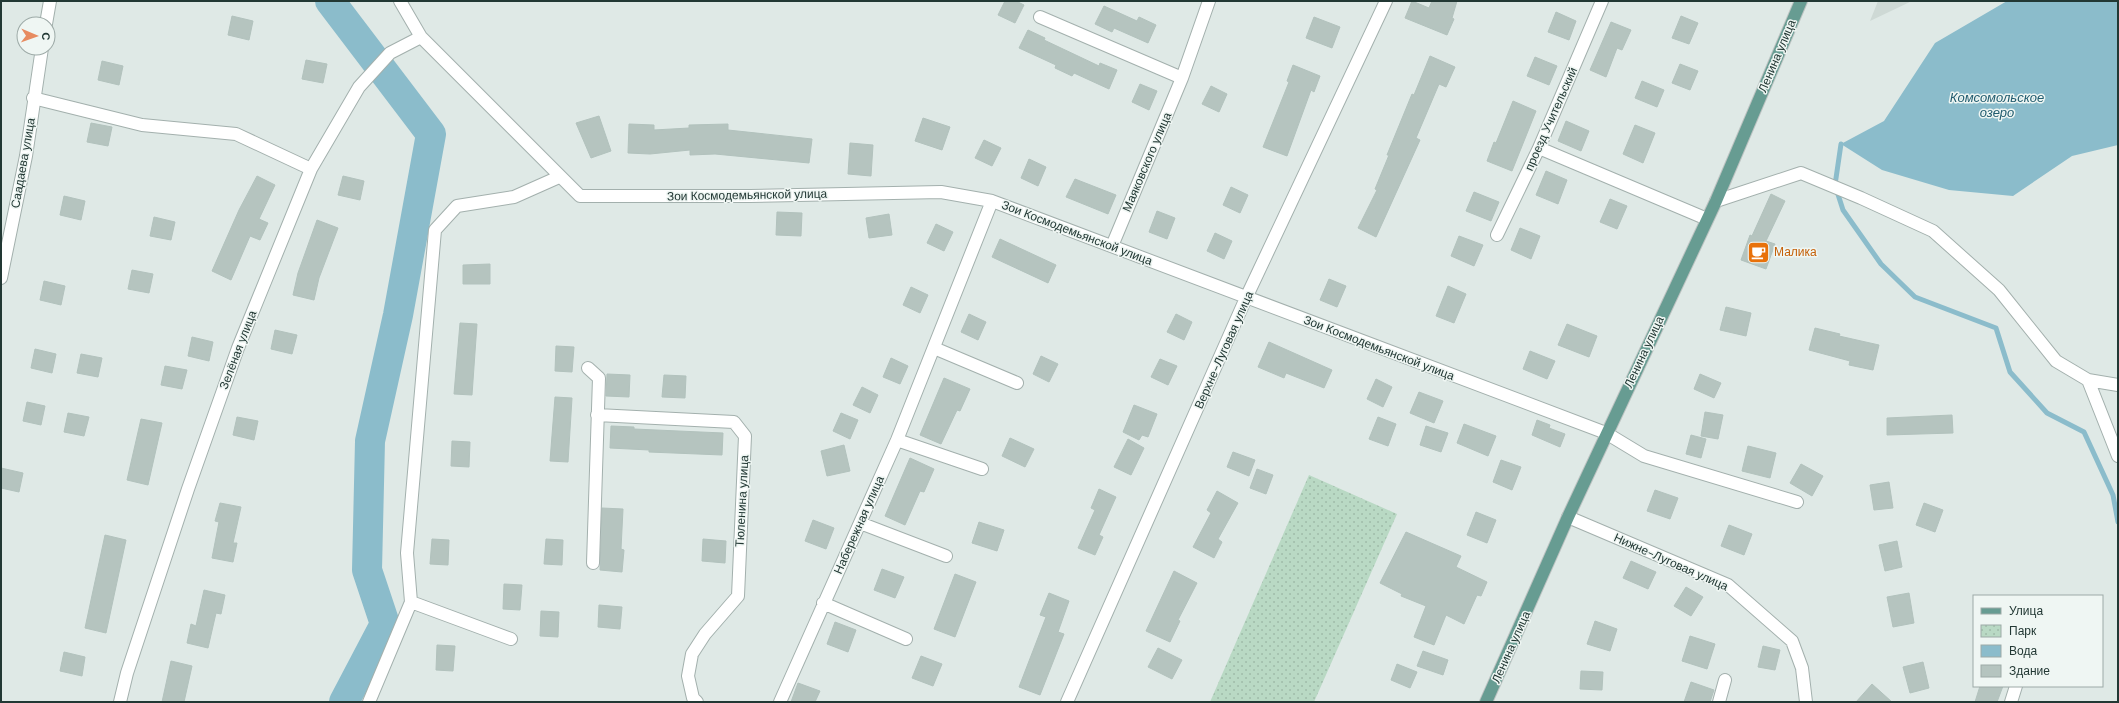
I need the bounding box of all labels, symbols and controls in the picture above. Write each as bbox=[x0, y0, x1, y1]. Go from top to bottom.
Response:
north arrow bbox=[16, 16, 56, 56]
street label: Ленина улица bbox=[1755, 17, 1800, 95]
text: С bbox=[39, 32, 53, 41]
street label: проезд Учительский bbox=[1521, 65, 1581, 173]
water label: Комсомольское озеро bbox=[1950, 89, 2044, 121]
street label: Маяковского улица bbox=[1119, 110, 1175, 214]
street label: Саадаева улица bbox=[7, 116, 39, 209]
street label: Зои Космодемьянской улица bbox=[667, 186, 828, 204]
street label: Зои Космодемьянской улица bbox=[999, 197, 1155, 269]
cafe icon: Малика bbox=[1745, 239, 1771, 265]
place label: Малика bbox=[1774, 244, 1817, 260]
street label: Верхне-Луговая улица bbox=[1191, 288, 1257, 411]
street label: Зелёная улица bbox=[216, 308, 260, 392]
street label: Зои Космодемьянской улица bbox=[1301, 312, 1457, 384]
street label: Ленина улица bbox=[1620, 313, 1668, 390]
street label: Тюленина улица bbox=[732, 454, 752, 547]
street label: Набережная улица bbox=[830, 473, 888, 577]
street label: Нижне-Луговая улица bbox=[1611, 530, 1731, 595]
legend bbox=[1973, 595, 2103, 687]
text: Улица bbox=[2009, 603, 2043, 619]
street label: Ленина улица bbox=[1488, 608, 1534, 686]
text: Парк bbox=[2009, 623, 2037, 639]
text: Вода bbox=[2009, 643, 2037, 659]
text: Здание bbox=[2009, 663, 2050, 679]

